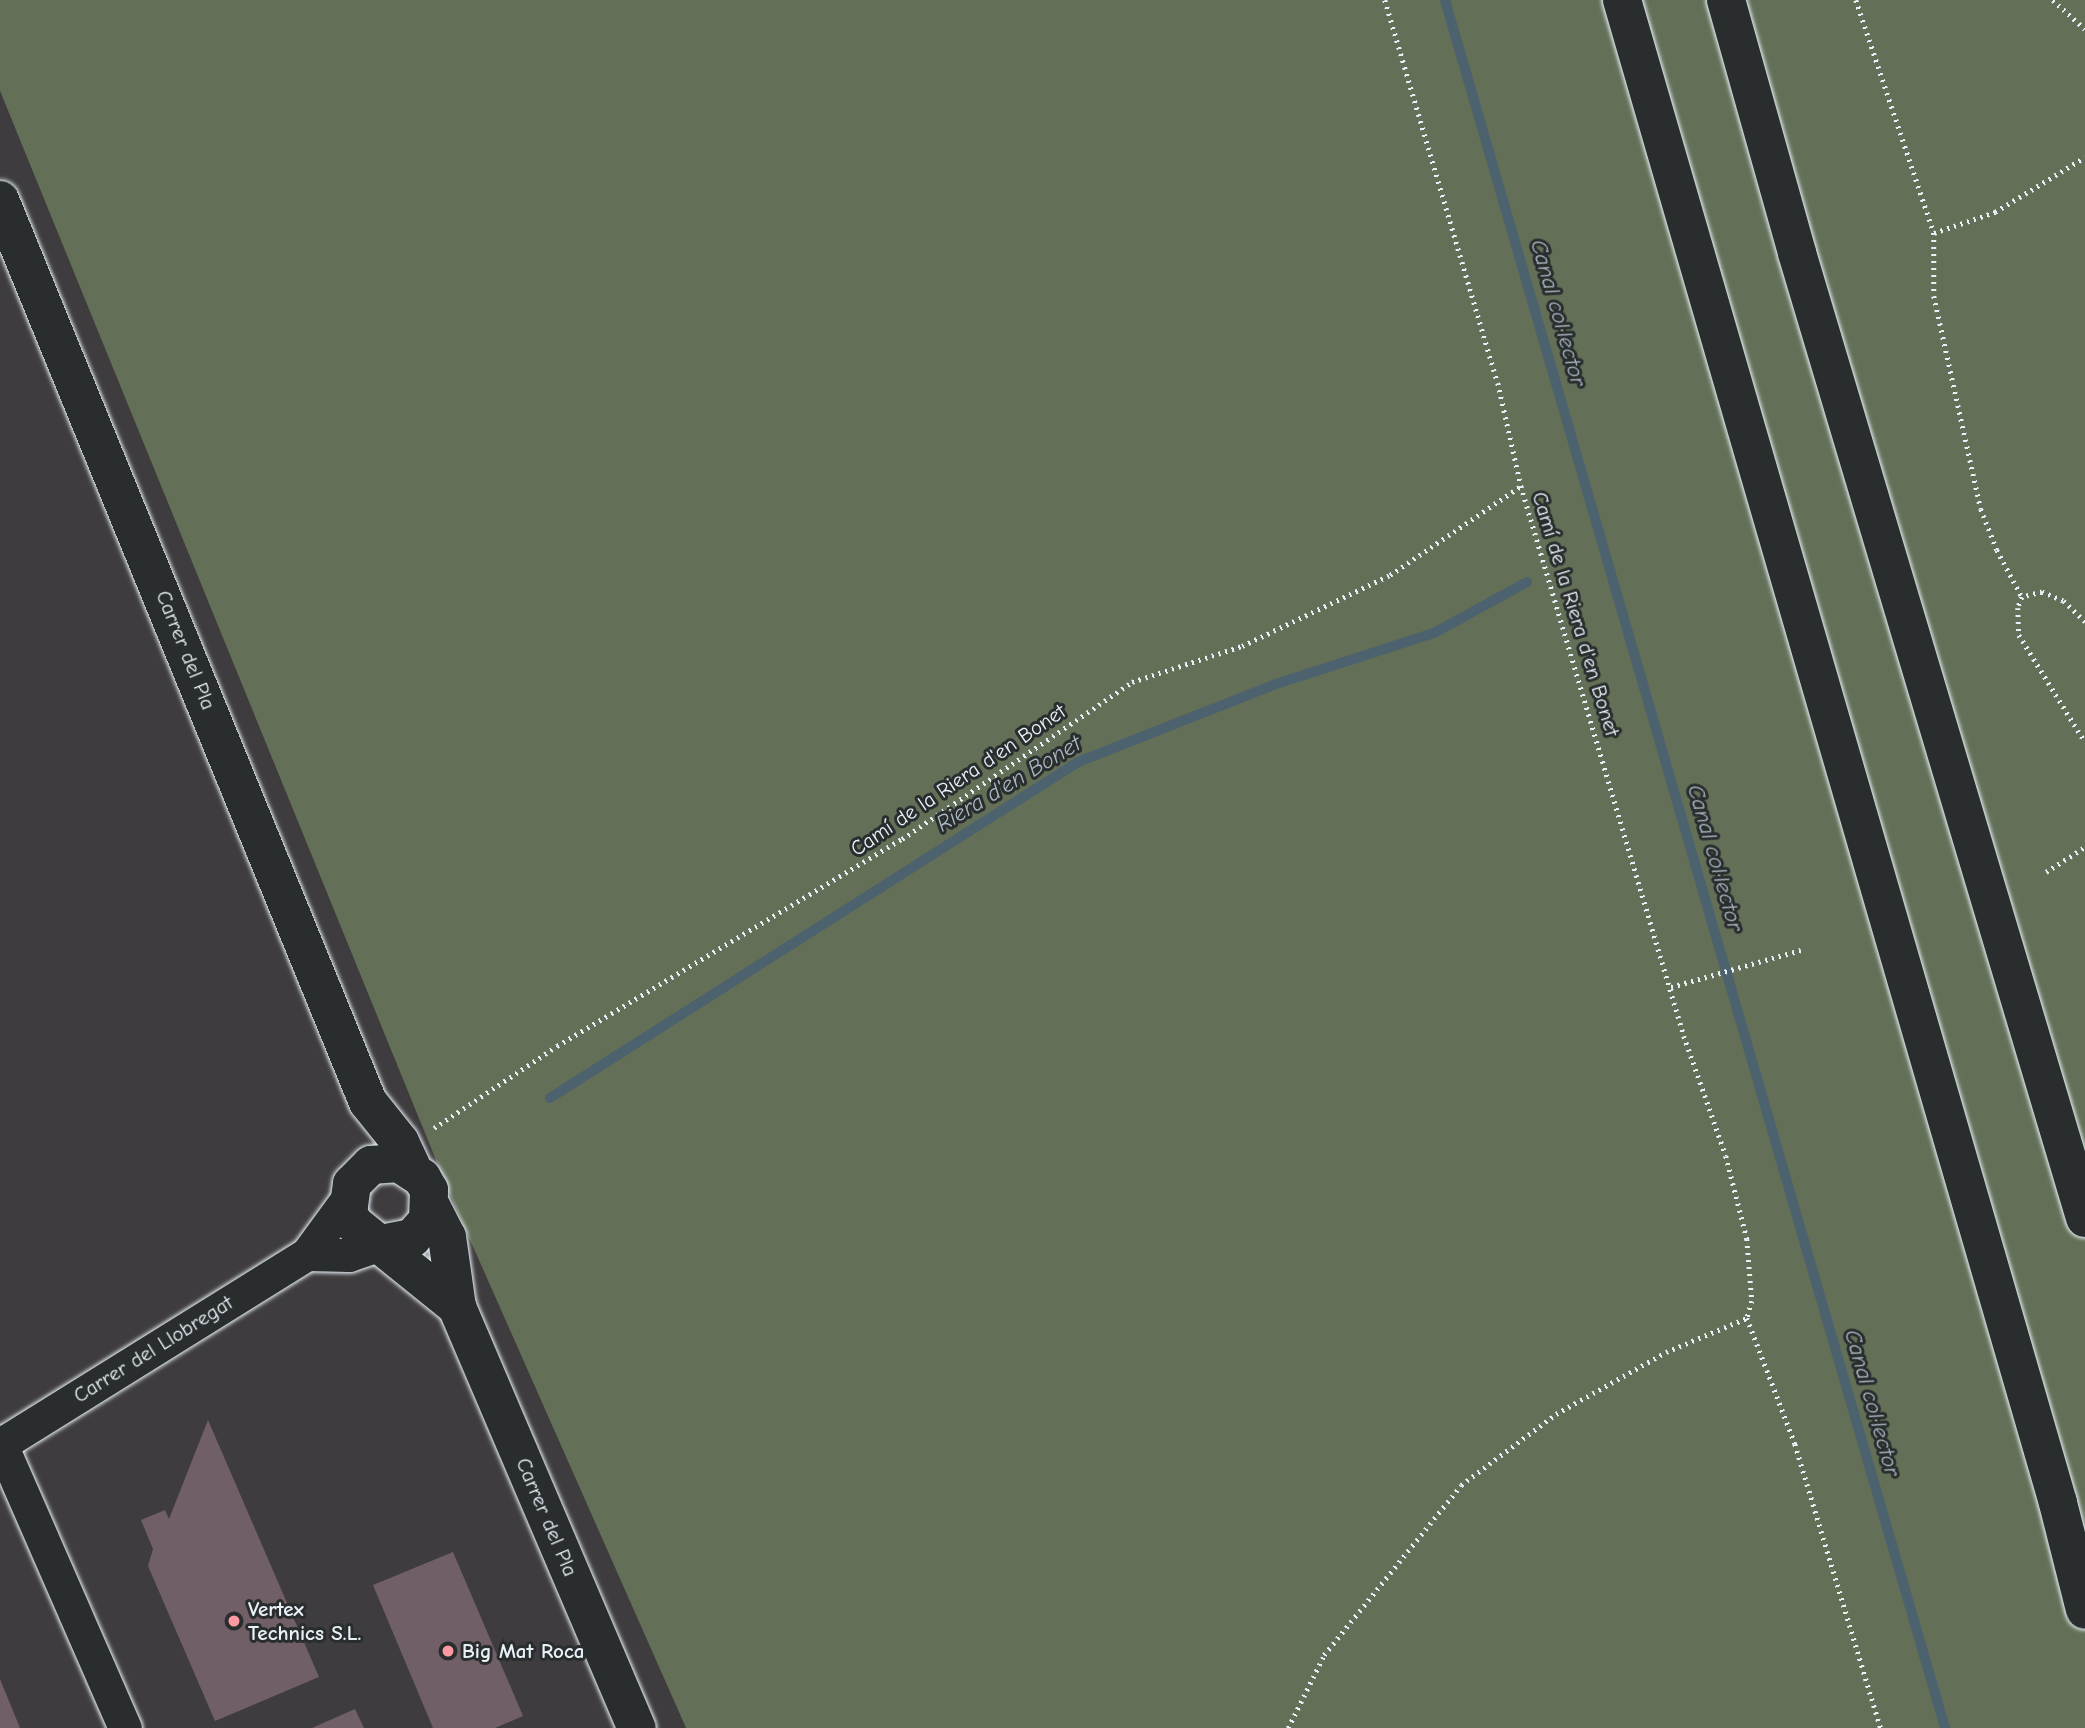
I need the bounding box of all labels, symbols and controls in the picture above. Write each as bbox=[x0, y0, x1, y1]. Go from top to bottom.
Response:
water label: Canal col·lector bbox=[1524, 236, 1592, 390]
street label: Camí de la Riera d'en Bonet bbox=[1527, 489, 1625, 739]
street label: Carrer del Pla bbox=[151, 587, 221, 713]
street label: Camí de la Riera d'en Bonet bbox=[846, 698, 1070, 862]
water label: Riera d'en Bonet bbox=[931, 730, 1087, 838]
water label: Canal col·lector bbox=[1681, 781, 1749, 935]
street label: Carrer del Llobregat bbox=[69, 1290, 237, 1408]
water label: Canal col·lector bbox=[1838, 1326, 1906, 1480]
street label: Carrer del Pla bbox=[511, 1454, 583, 1580]
place label: Vertex Technics S.L. bbox=[248, 1596, 361, 1646]
marker: Vertex Technics S.L. bbox=[226, 1613, 242, 1629]
place label: Big Mat Roca bbox=[462, 1638, 585, 1664]
marker: Big Mat Roca bbox=[440, 1643, 456, 1659]

